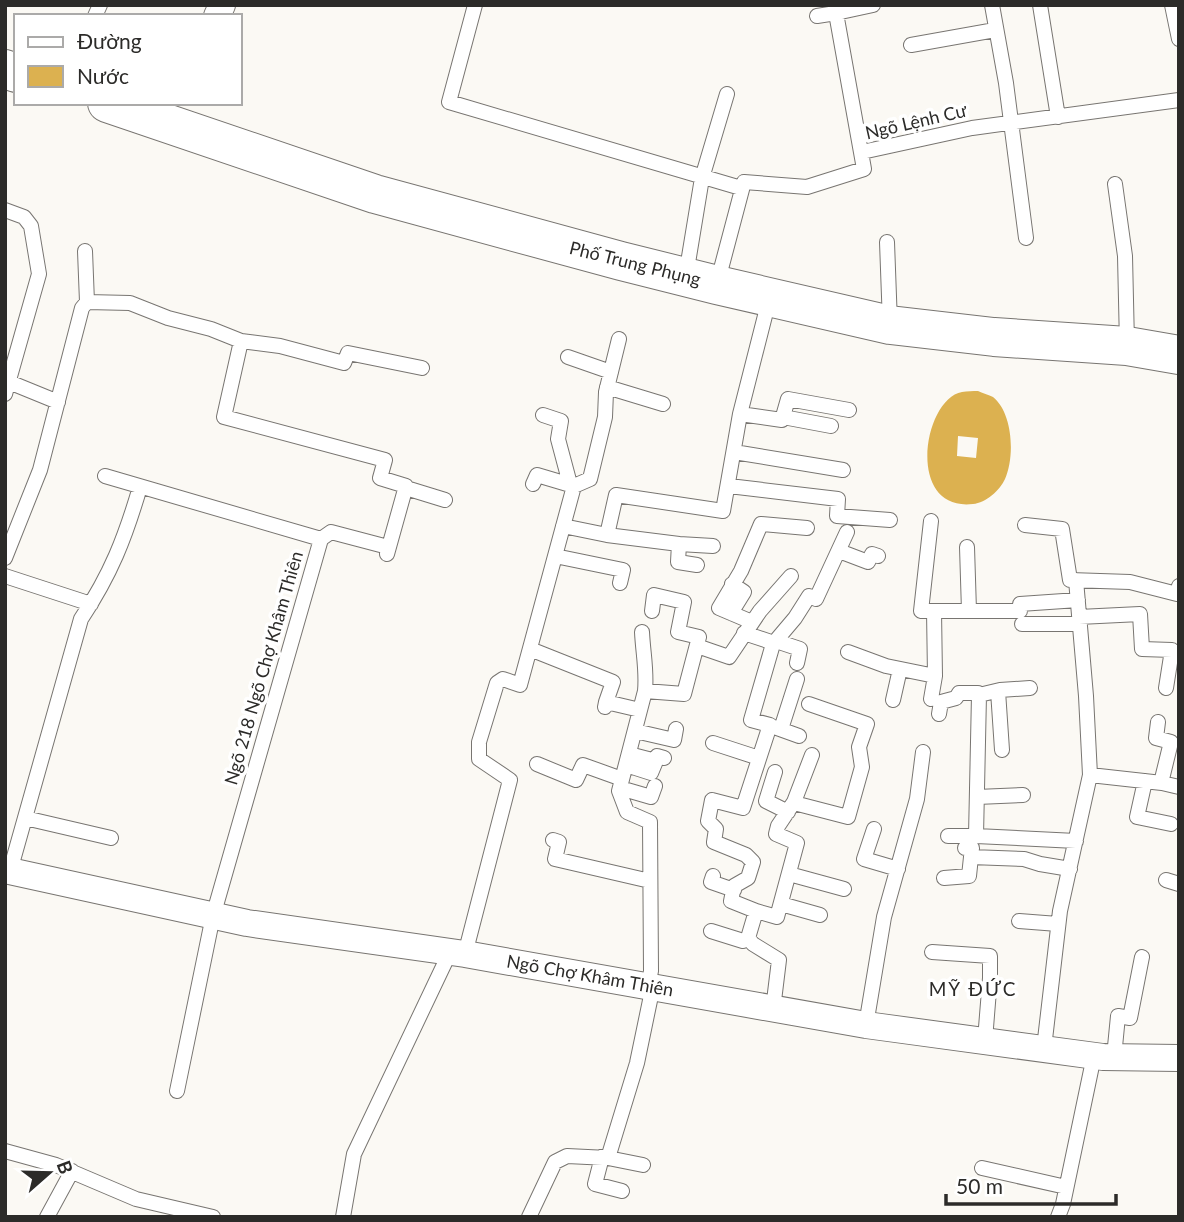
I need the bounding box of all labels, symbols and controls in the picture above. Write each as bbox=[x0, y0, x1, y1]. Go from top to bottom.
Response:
legend bbox=[14, 14, 242, 105]
text: Đường bbox=[77, 28, 142, 53]
text: Nước bbox=[77, 63, 129, 88]
street label: Ngõ Lệnh Cư bbox=[863, 99, 969, 143]
street label: Phố Trung Phụng bbox=[567, 236, 703, 290]
street label: Ngõ 218 Ngõ Chợ Khâm Thiên bbox=[219, 548, 307, 787]
street label: Ngõ Chợ Khâm Thiên bbox=[505, 950, 675, 1001]
district label: MỸ ĐỨC bbox=[929, 977, 1017, 1000]
north arrow bbox=[14, 1138, 84, 1208]
text: B bbox=[52, 1157, 78, 1177]
scale bar bbox=[946, 1162, 1116, 1206]
text: 50 m bbox=[956, 1173, 1003, 1198]

